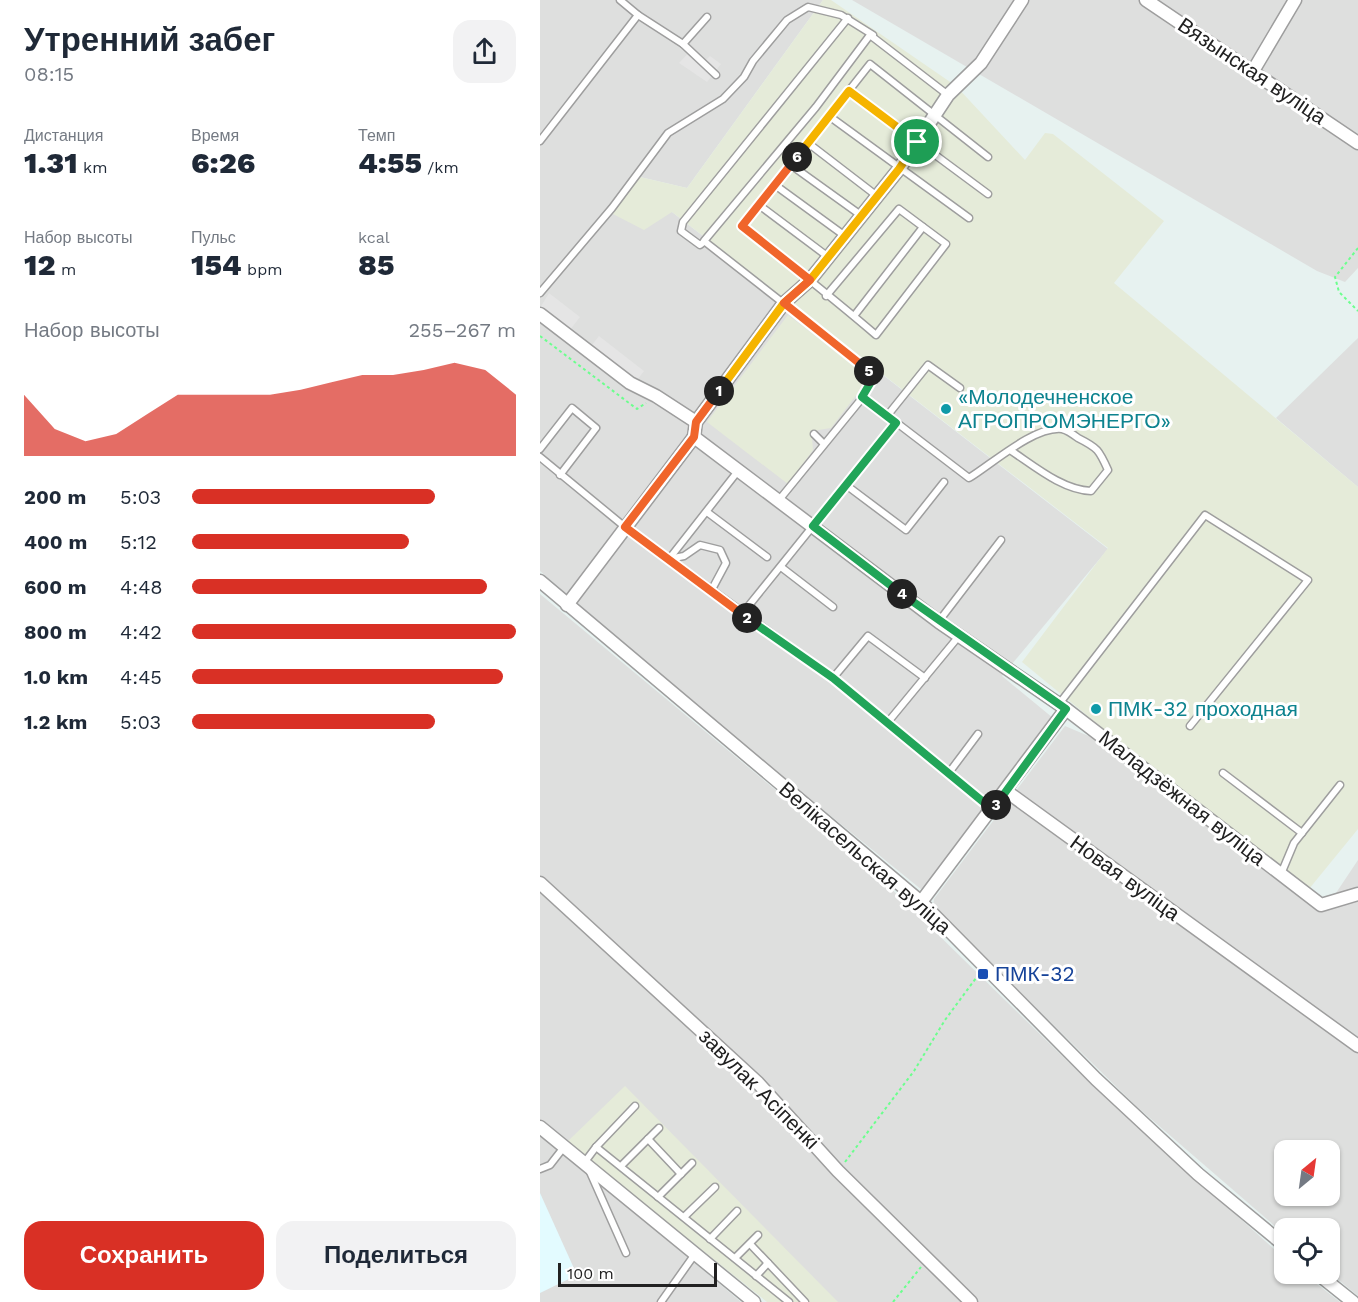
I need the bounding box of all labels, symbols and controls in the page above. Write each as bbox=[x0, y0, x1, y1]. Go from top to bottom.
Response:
street label: Вязынская вуліца bbox=[1174, 12, 1331, 130]
text: Утренний забег bbox=[24, 20, 275, 59]
button: share bbox=[453, 20, 516, 83]
text: 08:15 bbox=[24, 62, 74, 86]
pin bbox=[891, 116, 942, 167]
icon: arrive bbox=[900, 125, 933, 158]
text: Дистанция bbox=[24, 126, 103, 145]
text: Время bbox=[191, 126, 239, 145]
text: Темп bbox=[358, 126, 395, 145]
pin: 6 bbox=[782, 142, 812, 172]
text: 1.31 bbox=[24, 145, 78, 180]
text: 6:26 bbox=[191, 145, 255, 180]
text: 4:55 bbox=[358, 145, 422, 180]
text: 6 bbox=[792, 147, 802, 166]
text: km bbox=[78, 158, 107, 177]
text: /km bbox=[422, 158, 459, 177]
text: Набор высоты bbox=[24, 228, 132, 247]
text: Пульс bbox=[191, 228, 236, 247]
text: kcal bbox=[358, 228, 390, 247]
text: 12 bbox=[24, 247, 55, 282]
text: 154 bbox=[191, 247, 242, 282]
text: 85 bbox=[358, 247, 394, 282]
text: m bbox=[55, 260, 76, 279]
text: bpm bbox=[242, 260, 282, 279]
text: Набор высоты bbox=[24, 318, 160, 342]
text: 255–267 m bbox=[408, 318, 516, 342]
pin: 5 bbox=[854, 356, 884, 386]
text: 5 bbox=[864, 361, 874, 380]
pin: 1 bbox=[704, 376, 734, 406]
text: 1 bbox=[716, 381, 722, 400]
place label: «Молодечненское АГРОПРОМЭНЕРГО» bbox=[958, 384, 1171, 433]
marker: «Молодечненское АГРОПРОМЭНЕРГО» bbox=[939, 402, 953, 416]
text: 200 m bbox=[24, 485, 86, 509]
text: 5:03 bbox=[120, 485, 161, 509]
text: 400 m bbox=[24, 530, 87, 554]
text: 5:12 bbox=[120, 530, 157, 554]
text: 600 m bbox=[24, 575, 87, 599]
text: 4:48 bbox=[120, 575, 163, 599]
pin: 4 bbox=[887, 579, 917, 609]
text: 4 bbox=[897, 584, 907, 603]
pin: 2 bbox=[732, 603, 762, 633]
text: 2 bbox=[742, 608, 752, 627]
text: 800 m bbox=[24, 620, 87, 644]
text: 4:42 bbox=[120, 620, 162, 644]
text: 1.0 km bbox=[24, 665, 88, 689]
text: 4:45 bbox=[120, 665, 162, 689]
place label: ПМК-32 проходная bbox=[1108, 696, 1298, 721]
marker: ПМК-32 проходная bbox=[1089, 702, 1103, 716]
text: 1.2 km bbox=[24, 710, 87, 734]
text: 5:03 bbox=[120, 710, 161, 734]
street label: Маладзёжная вуліца bbox=[1094, 725, 1271, 870]
street label: Велікасельская вуліца bbox=[774, 776, 957, 939]
pin: 3 bbox=[981, 790, 1011, 820]
text: 3 bbox=[991, 795, 1001, 814]
street label: Новая вуліца bbox=[1066, 829, 1185, 926]
place label: ПМК-32 bbox=[995, 961, 1075, 986]
marker: ПМК-32 bbox=[976, 967, 990, 981]
street label: завулак Асіпенкі bbox=[694, 1023, 825, 1154]
north arrow bbox=[1274, 1140, 1340, 1206]
map controls bbox=[1274, 1140, 1340, 1284]
button: locate bbox=[1274, 1218, 1340, 1284]
button: Сохранить bbox=[24, 1221, 264, 1290]
button: Поделиться bbox=[276, 1221, 516, 1290]
scale bar bbox=[558, 1260, 717, 1288]
text: 100 m bbox=[567, 1264, 614, 1283]

